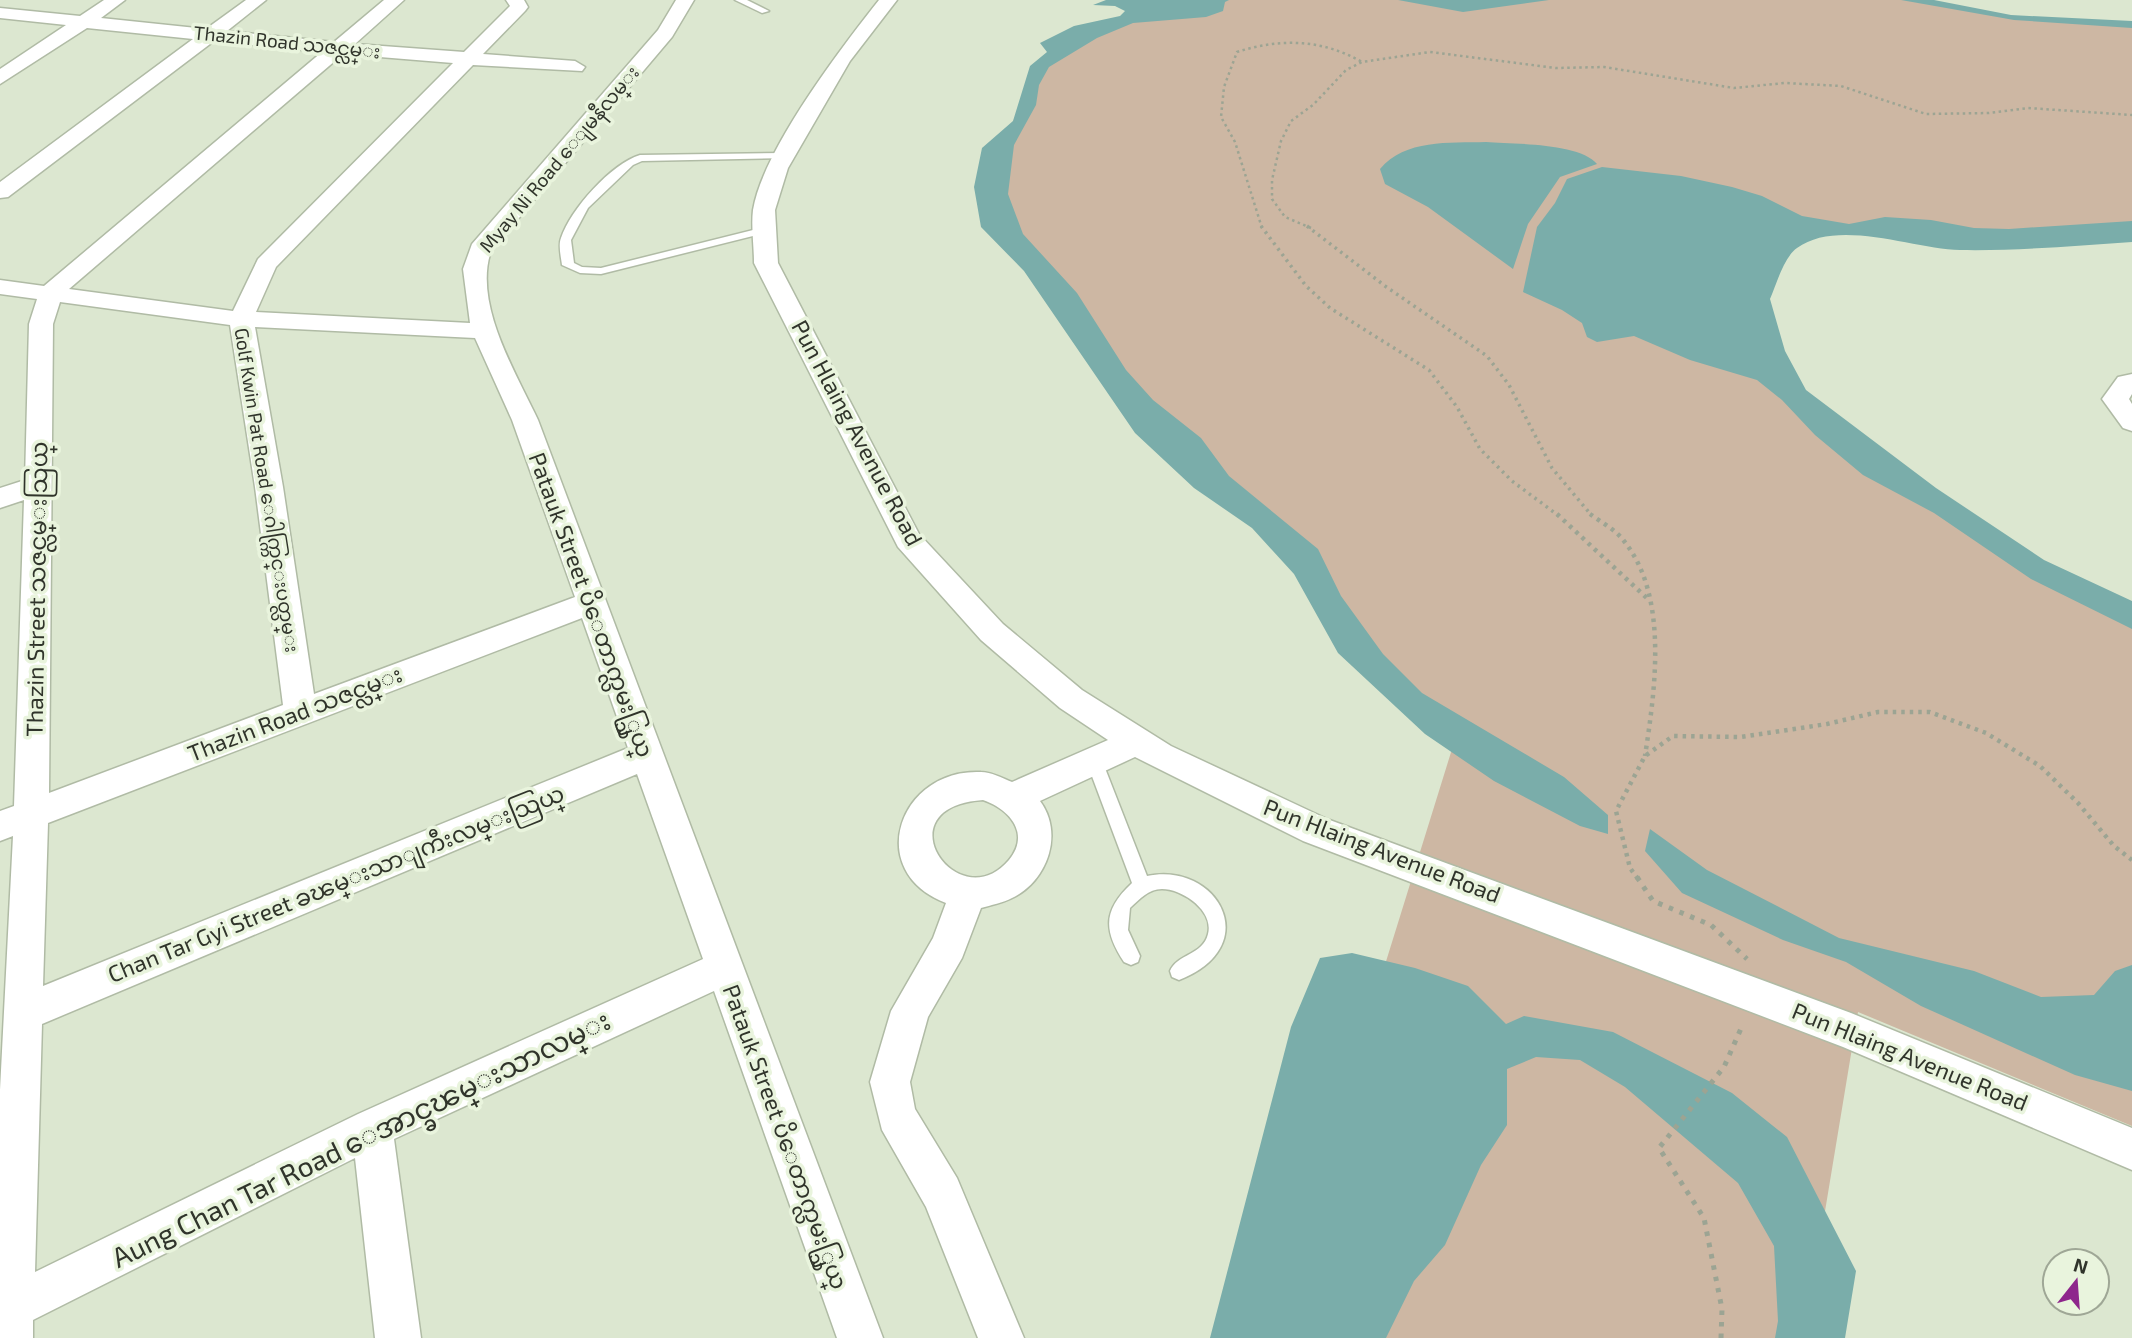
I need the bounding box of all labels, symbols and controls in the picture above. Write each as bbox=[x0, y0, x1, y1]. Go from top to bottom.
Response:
street label: Thazin Road သဇင္လမ္း bbox=[192, 20, 382, 68]
street label: Myay Ni Road ေျမနီလမ္း bbox=[472, 60, 647, 260]
street label: Pun Hlaing Avenue Road bbox=[786, 315, 929, 550]
street label: Golf Kwin Pat Road ေဂါက္ကြင္းပတ္လမ္း bbox=[226, 326, 306, 655]
street label: Thazin Street သဇင္လမ္းသြယ္ bbox=[18, 441, 59, 737]
street label: Patauk Street ပိေတာက္လမး္သြယ္ bbox=[518, 448, 661, 763]
street label: Thazin Road သဇင္လမ္း bbox=[184, 659, 408, 772]
street label: Chan Tar Gyi Street ခၽမ္းသာျကီးလမ္းသြယ္ bbox=[103, 777, 570, 993]
street label: Pun Hlaing Avenue Road bbox=[1260, 792, 1505, 908]
street label: Patauk Street ပိေတာက္လမး္သြယ္ bbox=[712, 980, 855, 1295]
street label: Pun Hlaing Avenue Road bbox=[1788, 996, 2032, 1116]
street label: Aung Chan Tar Road ေအာင္ခၽမ္းသာလမ္း bbox=[106, 1002, 619, 1281]
north arrow bbox=[2041, 1247, 2111, 1317]
text: N bbox=[2071, 1252, 2091, 1278]

